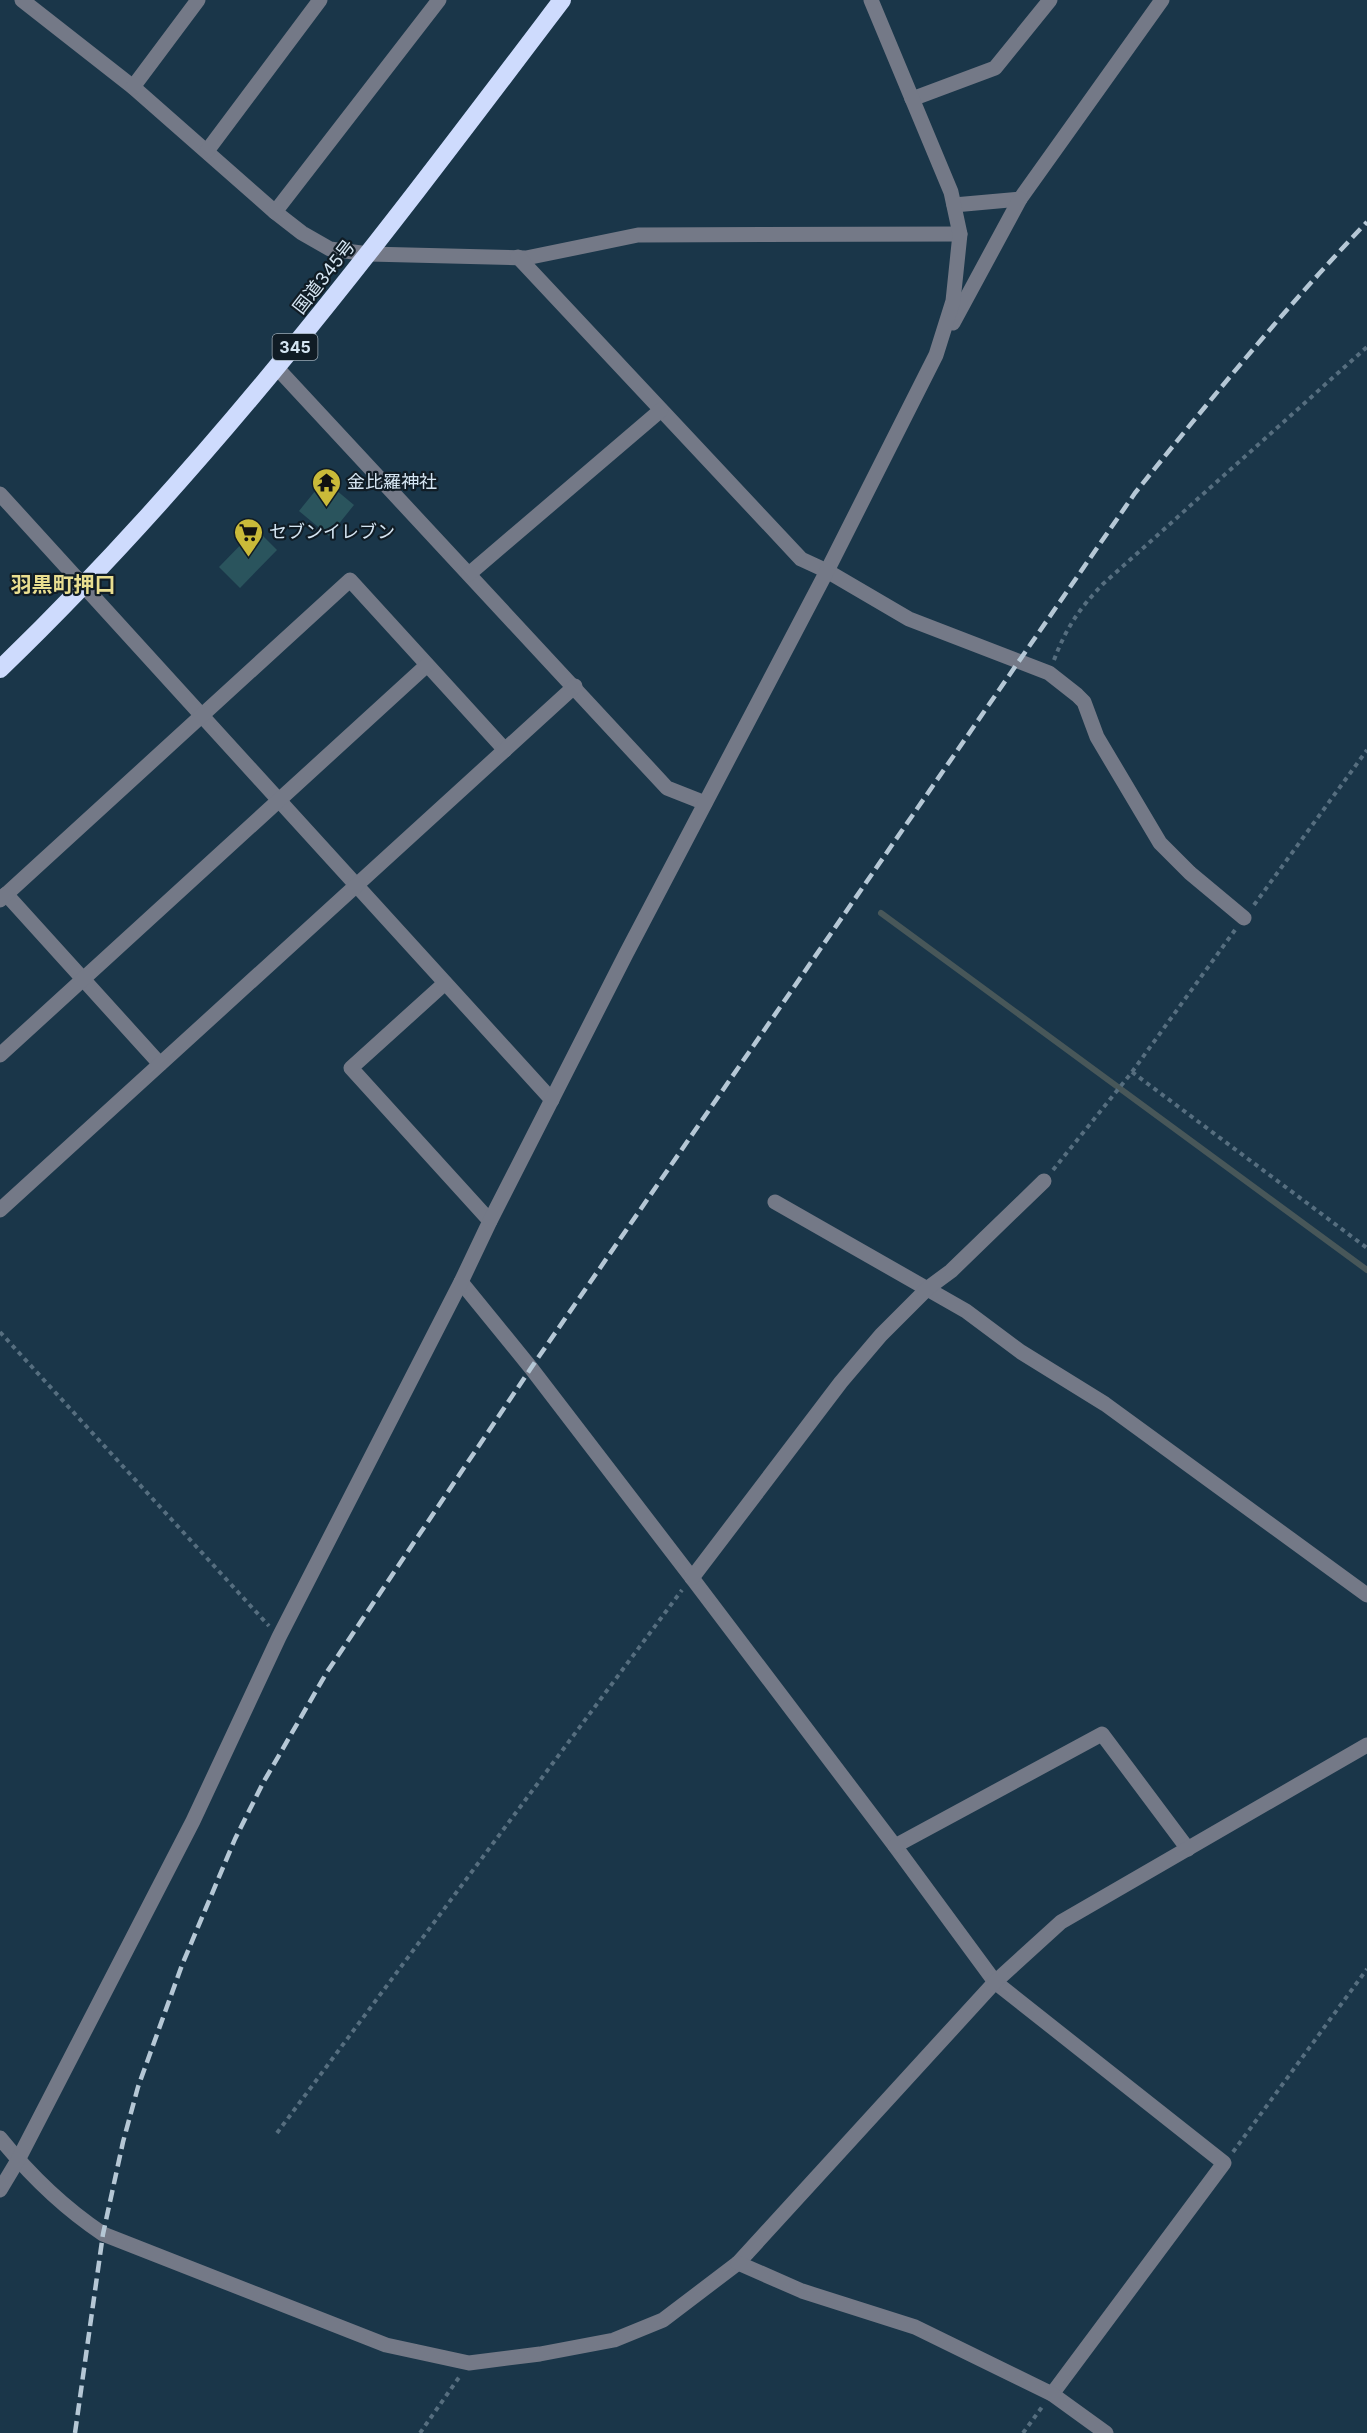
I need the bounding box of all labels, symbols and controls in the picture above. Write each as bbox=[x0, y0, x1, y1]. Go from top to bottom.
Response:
street label: 国道345号 bbox=[288, 236, 359, 318]
road number: 345 bbox=[272, 334, 318, 360]
temple icon: 金比羅神社 bbox=[310, 466, 342, 508]
place label: 金比羅神社 bbox=[347, 471, 437, 492]
supermarket icon: セブンイレブン bbox=[232, 516, 264, 558]
place label: セブンイレブン bbox=[269, 521, 395, 542]
district label: 羽黒町押口 bbox=[11, 572, 116, 597]

